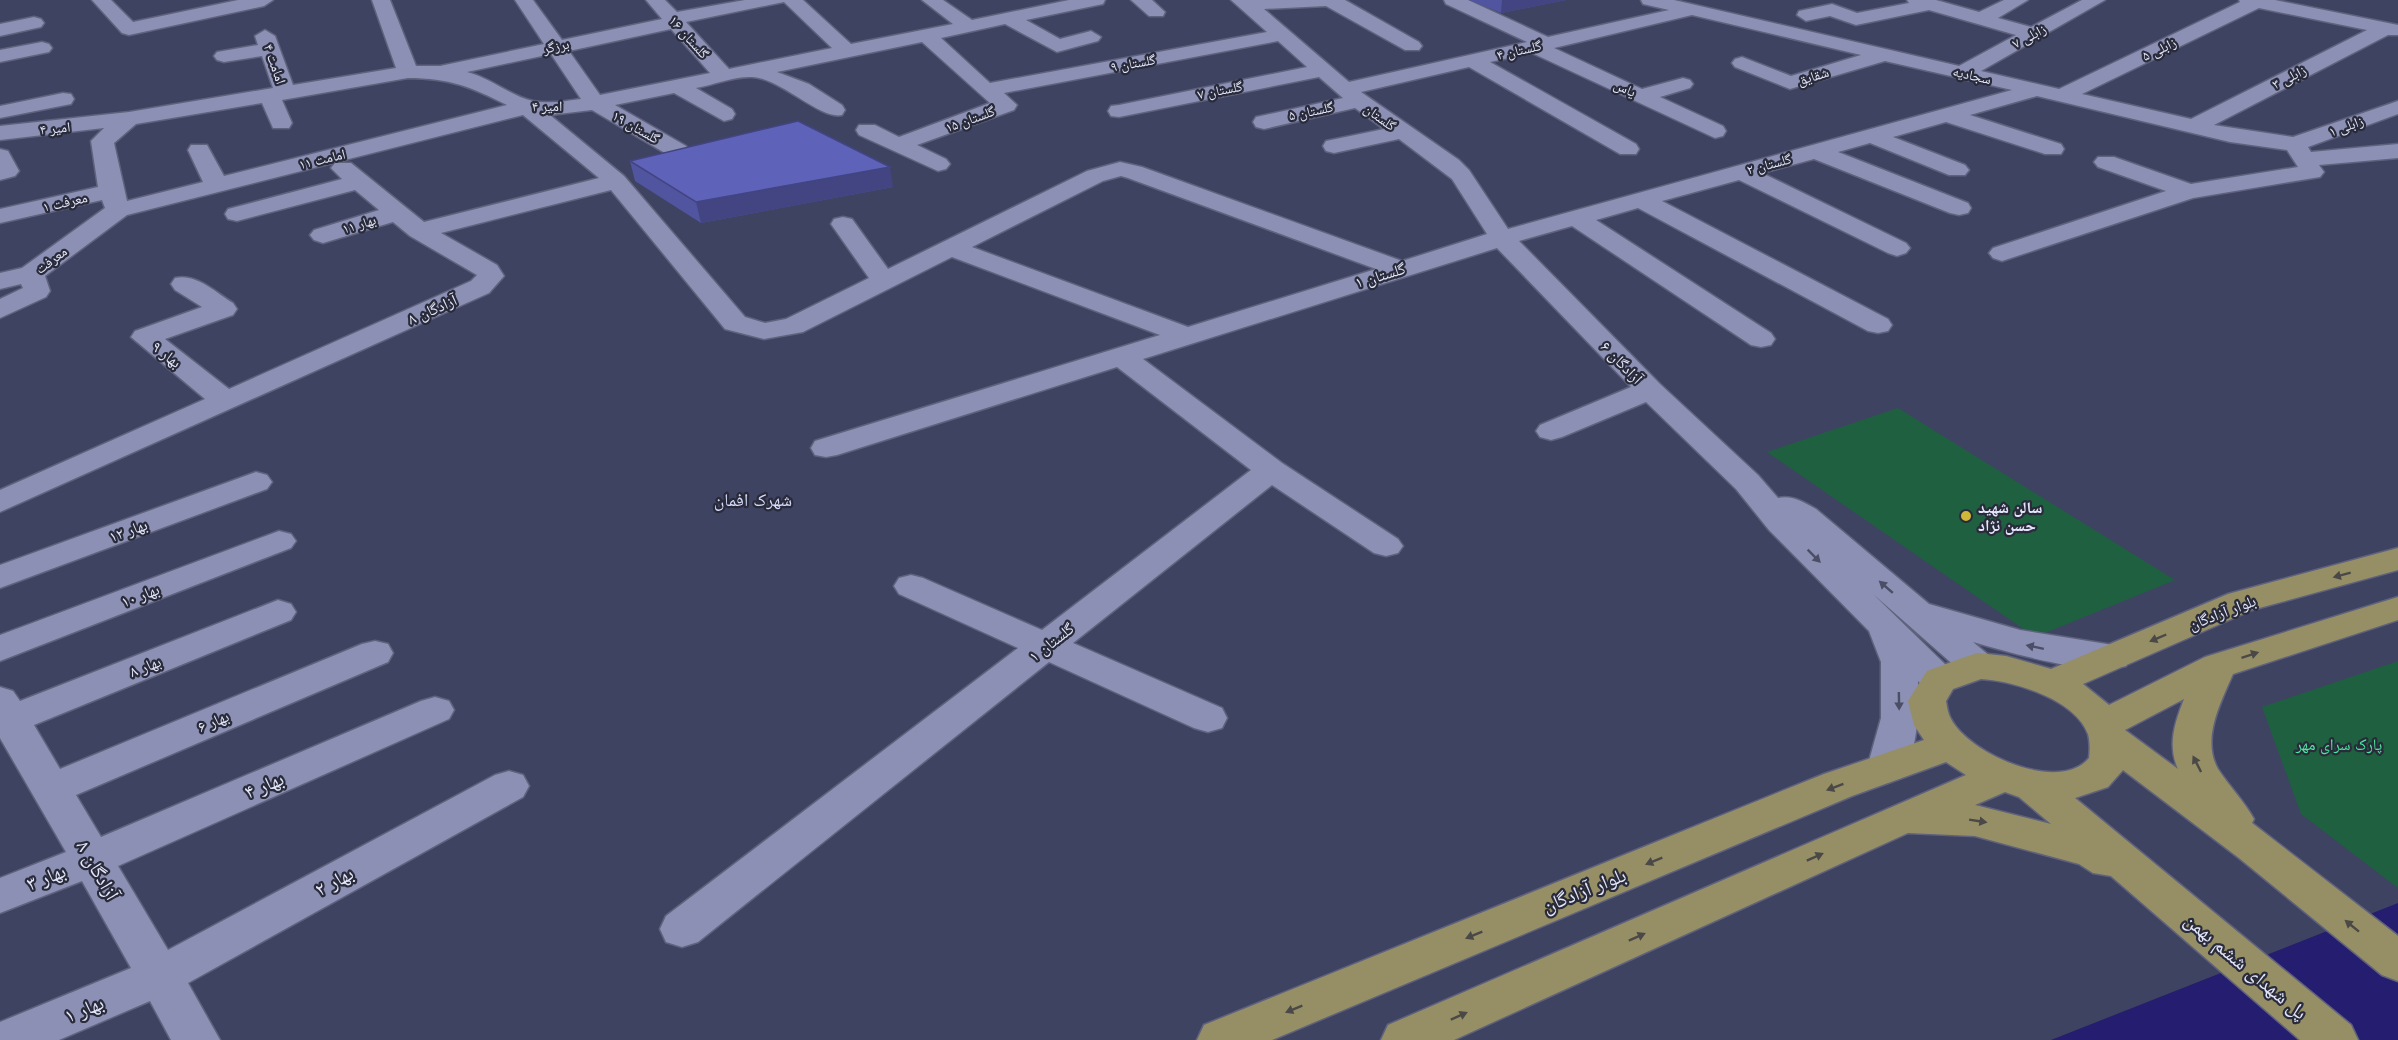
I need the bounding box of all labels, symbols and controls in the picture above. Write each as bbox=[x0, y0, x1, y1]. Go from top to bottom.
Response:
street label: گلستان ۱۶ bbox=[665, 12, 712, 62]
street label: زابلی ۷ bbox=[2009, 21, 2049, 52]
street label: زابلی ۵ bbox=[2139, 34, 2179, 65]
street label: برزگر bbox=[540, 35, 571, 58]
street label: گلستان ۴ bbox=[1495, 37, 1543, 64]
street label: امامت ۴ bbox=[261, 42, 289, 86]
street label: گلستان ۹ bbox=[1109, 51, 1157, 76]
street label: زابلی ۳ bbox=[2269, 62, 2309, 93]
street label: سجادیه bbox=[1951, 63, 1993, 87]
street label: شقایق bbox=[1795, 64, 1831, 90]
street label: یاس bbox=[1611, 76, 1639, 101]
street label: گلستان ۷ bbox=[1196, 78, 1244, 103]
street label: امیر ۴ bbox=[532, 98, 562, 115]
street label: گلستان ۵ bbox=[1287, 98, 1335, 125]
street label: گلستان bbox=[1360, 100, 1399, 135]
street label: گلستان ۱۵ bbox=[943, 103, 998, 136]
street label: گلستان ۱۹ bbox=[609, 107, 663, 148]
street label: زابلی ۱ bbox=[2326, 112, 2366, 141]
street label: امیر ۴ bbox=[39, 118, 71, 139]
street label: امامت ۱۱ bbox=[297, 145, 347, 173]
street label: گلستان ۲ bbox=[1745, 150, 1793, 179]
street label: معرفت ۱ bbox=[41, 189, 89, 216]
street label: بهار ۱۱ bbox=[340, 211, 378, 238]
street label: معرفت bbox=[32, 243, 70, 278]
street label: گلستان ۱ bbox=[1353, 260, 1408, 293]
street label: آزادگان ۸ bbox=[405, 291, 461, 330]
street label: بهار ۹ bbox=[148, 338, 185, 372]
street label: آزادگان ۶ bbox=[1596, 338, 1647, 389]
district label: شهرک افمان bbox=[714, 490, 792, 511]
place label: سالن شهید حسن نژاد bbox=[1978, 499, 2042, 535]
marker: سالن شهید حسن نژاد bbox=[1959, 509, 1973, 523]
street label: بهار ۱۲ bbox=[107, 516, 150, 546]
one-way arrow bbox=[1807, 549, 1821, 563]
one-way arrow bbox=[2332, 570, 2351, 580]
street label: بهار ۱۰ bbox=[119, 580, 162, 611]
one-way arrow bbox=[1879, 581, 1894, 594]
street label: بلوار آزادگان bbox=[2186, 592, 2259, 635]
street label: گلستان ۱ bbox=[1026, 619, 1079, 667]
one-way arrow bbox=[2148, 633, 2166, 643]
one-way arrow bbox=[2025, 642, 2044, 651]
one-way arrow bbox=[2241, 650, 2259, 660]
street label: بهار ۸ bbox=[127, 653, 164, 681]
one-way arrow bbox=[1895, 692, 1904, 711]
street label: بهار ۶ bbox=[195, 707, 232, 737]
park label: پارک سرای مهر bbox=[2295, 736, 2383, 755]
one-way arrow bbox=[2193, 755, 2202, 772]
street label: بهار ۴ bbox=[241, 767, 287, 804]
one-way arrow bbox=[1826, 783, 1844, 792]
one-way arrow bbox=[1968, 817, 1987, 826]
street label: آزادگان ۸ bbox=[71, 836, 124, 905]
one-way arrow bbox=[1806, 852, 1824, 862]
one-way arrow bbox=[1645, 856, 1663, 866]
street label: بهار ۳ bbox=[23, 859, 69, 896]
street label: بهار ۲ bbox=[311, 862, 358, 901]
street label: بلوار آزادگان bbox=[1539, 863, 1629, 918]
street label: پل شهدای ششم بهمن bbox=[2178, 908, 2312, 1026]
one-way arrow bbox=[2345, 920, 2360, 932]
one-way arrow bbox=[1465, 931, 1483, 940]
one-way arrow bbox=[1628, 932, 1645, 941]
street label: بهار ۱ bbox=[61, 991, 107, 1028]
one-way arrow bbox=[1285, 1005, 1303, 1014]
one-way arrow bbox=[1450, 1011, 1468, 1021]

